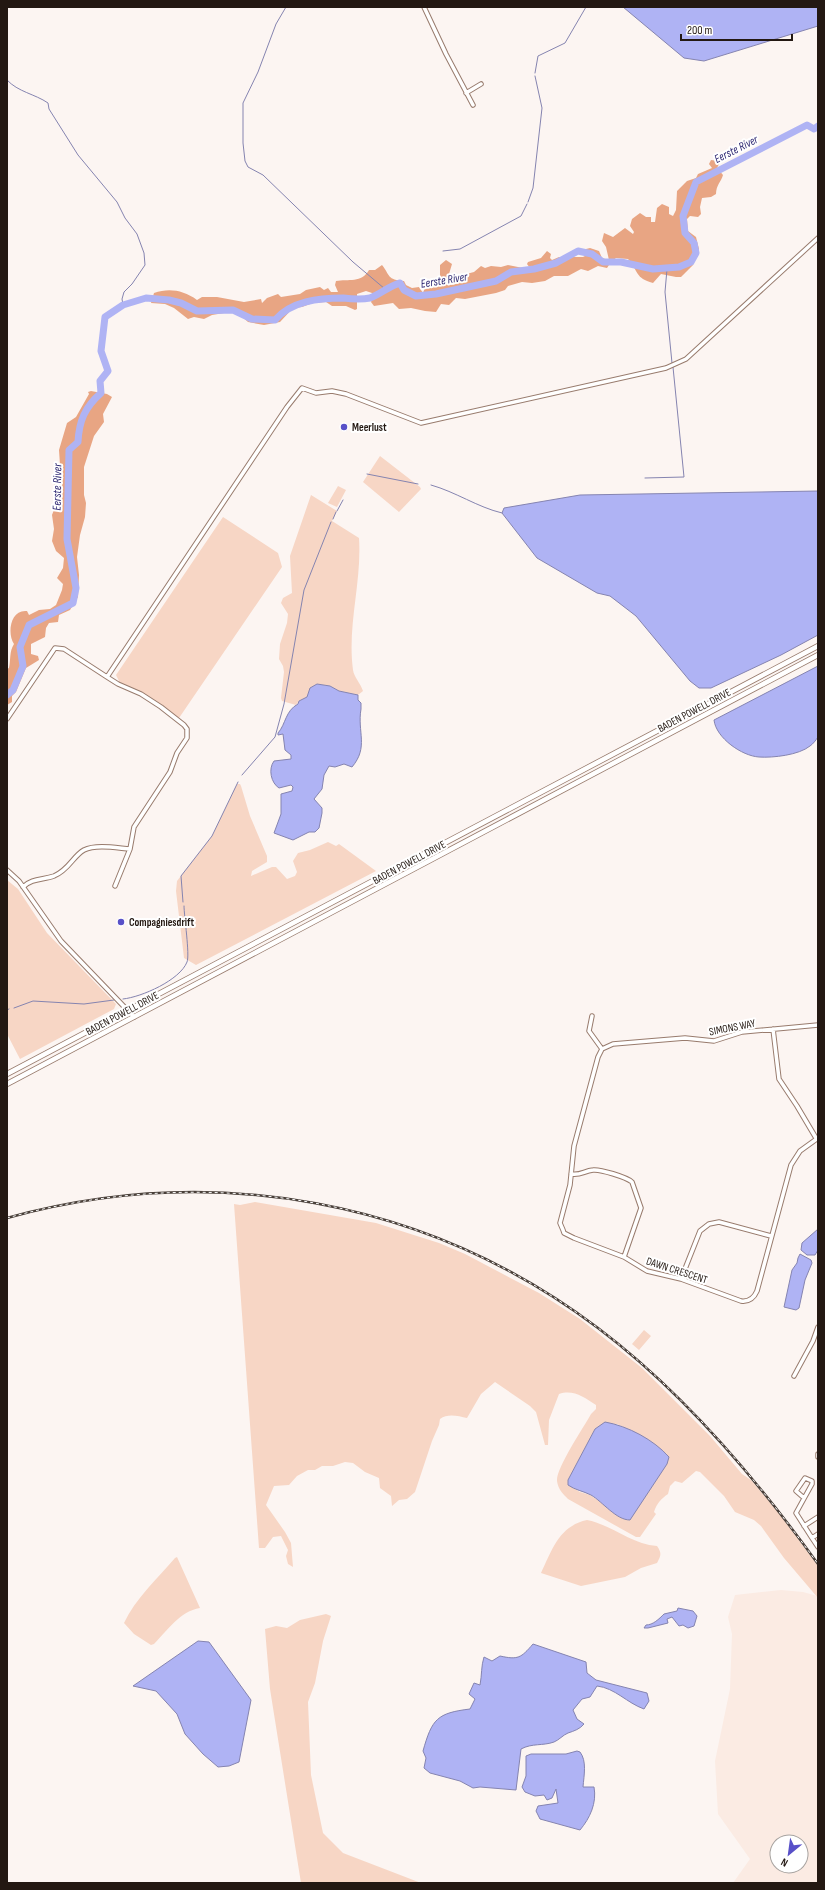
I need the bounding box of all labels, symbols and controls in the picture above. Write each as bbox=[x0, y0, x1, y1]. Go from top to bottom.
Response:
scale bar bbox=[681, 16, 792, 42]
text: 200 m bbox=[687, 23, 713, 38]
water label: Eerste River bbox=[712, 132, 761, 167]
water label: Eerste River bbox=[420, 269, 469, 292]
place label: Meerlust bbox=[352, 421, 387, 434]
marker: Meerlust bbox=[339, 422, 349, 432]
water label: Eerste River bbox=[50, 463, 65, 511]
street label: BADEN POWELL DRIVE bbox=[656, 686, 733, 735]
street label: BADEN POWELL DRIVE bbox=[371, 838, 448, 887]
place label: Compagniesdrift bbox=[129, 916, 195, 929]
marker: Compagniesdrift bbox=[116, 917, 126, 927]
street label: BADEN POWELL DRIVE bbox=[84, 989, 161, 1038]
street label: SIMONS WAY bbox=[708, 1017, 757, 1038]
street label: DAWN CRESCENT bbox=[644, 1254, 710, 1287]
north arrow bbox=[769, 1834, 809, 1874]
text: N bbox=[779, 1855, 790, 1869]

